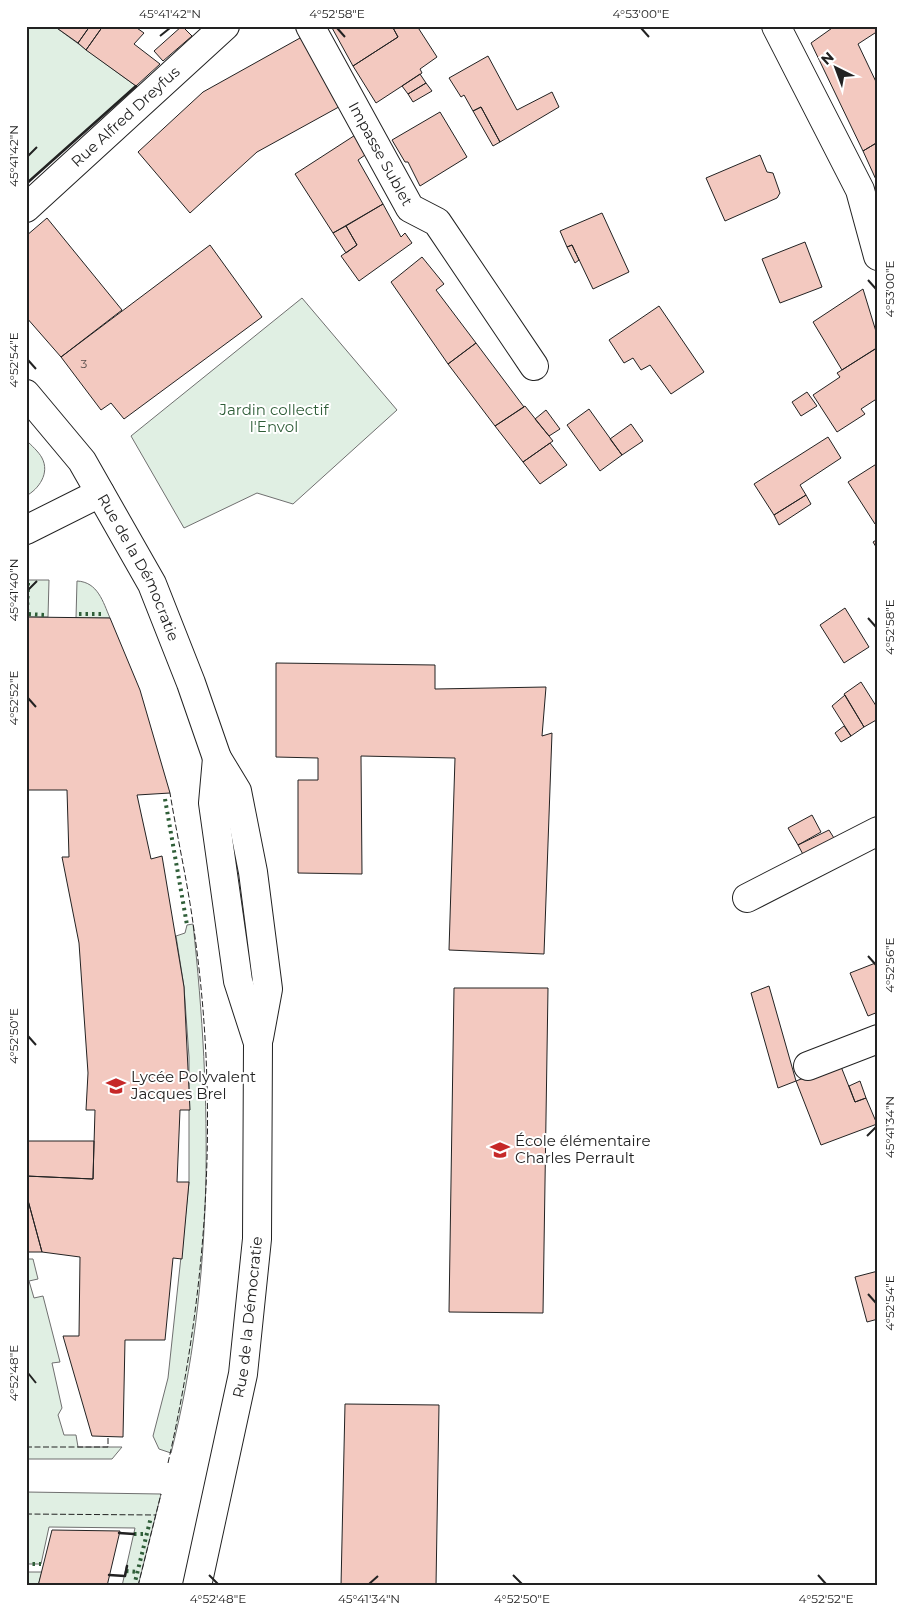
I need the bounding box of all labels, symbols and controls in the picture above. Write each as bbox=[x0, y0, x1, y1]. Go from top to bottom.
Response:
text: 45°41'42"N bbox=[139, 6, 201, 21]
text: 4°52'58"E bbox=[309, 6, 365, 21]
text: 4°53'00"E bbox=[612, 6, 670, 21]
north arrow bbox=[812, 42, 862, 92]
text: N bbox=[817, 48, 838, 69]
street label: Rue Alfred Dreyfus bbox=[67, 62, 184, 171]
street label: Impasse Sublet bbox=[345, 98, 417, 209]
text: 45°41'42"N bbox=[6, 125, 21, 187]
text: 4°53'00"E bbox=[882, 260, 897, 318]
text: 4°52'54"E bbox=[6, 332, 21, 388]
house number: 3 bbox=[81, 356, 88, 371]
park label: Jardin collectif l'Envol bbox=[218, 400, 329, 436]
street label: Rue de la Démocratie bbox=[94, 490, 183, 644]
text: 45°41'40"N bbox=[6, 558, 21, 622]
text: 4°52'58"E bbox=[882, 599, 897, 655]
text: 4°52'52"E bbox=[6, 671, 21, 725]
text: 4°52'56"E bbox=[882, 937, 897, 993]
text: 4°52'50"E bbox=[6, 1008, 21, 1064]
place label: Lycée Polyvalent Jacques Brel bbox=[130, 1067, 256, 1103]
school or university icon: Lycée Polyvalent Jacques Brel bbox=[105, 1075, 127, 1097]
text: 45°41'34"N bbox=[882, 1096, 897, 1158]
place label: École élémentaire Charles Perrault bbox=[515, 1131, 651, 1167]
school or university icon: École élémentaire Charles Perrault bbox=[489, 1139, 511, 1161]
street label: Rue de la Démocratie bbox=[228, 1235, 266, 1400]
text: 4°52'54"E bbox=[882, 1275, 897, 1331]
text: 4°52'48"E bbox=[6, 1345, 21, 1401]
text: 4°52'48"E bbox=[190, 1591, 246, 1606]
text: 45°41'34"N bbox=[338, 1591, 400, 1606]
text: 4°52'50"E bbox=[494, 1591, 550, 1606]
text: 4°52'52"E bbox=[799, 1591, 853, 1606]

